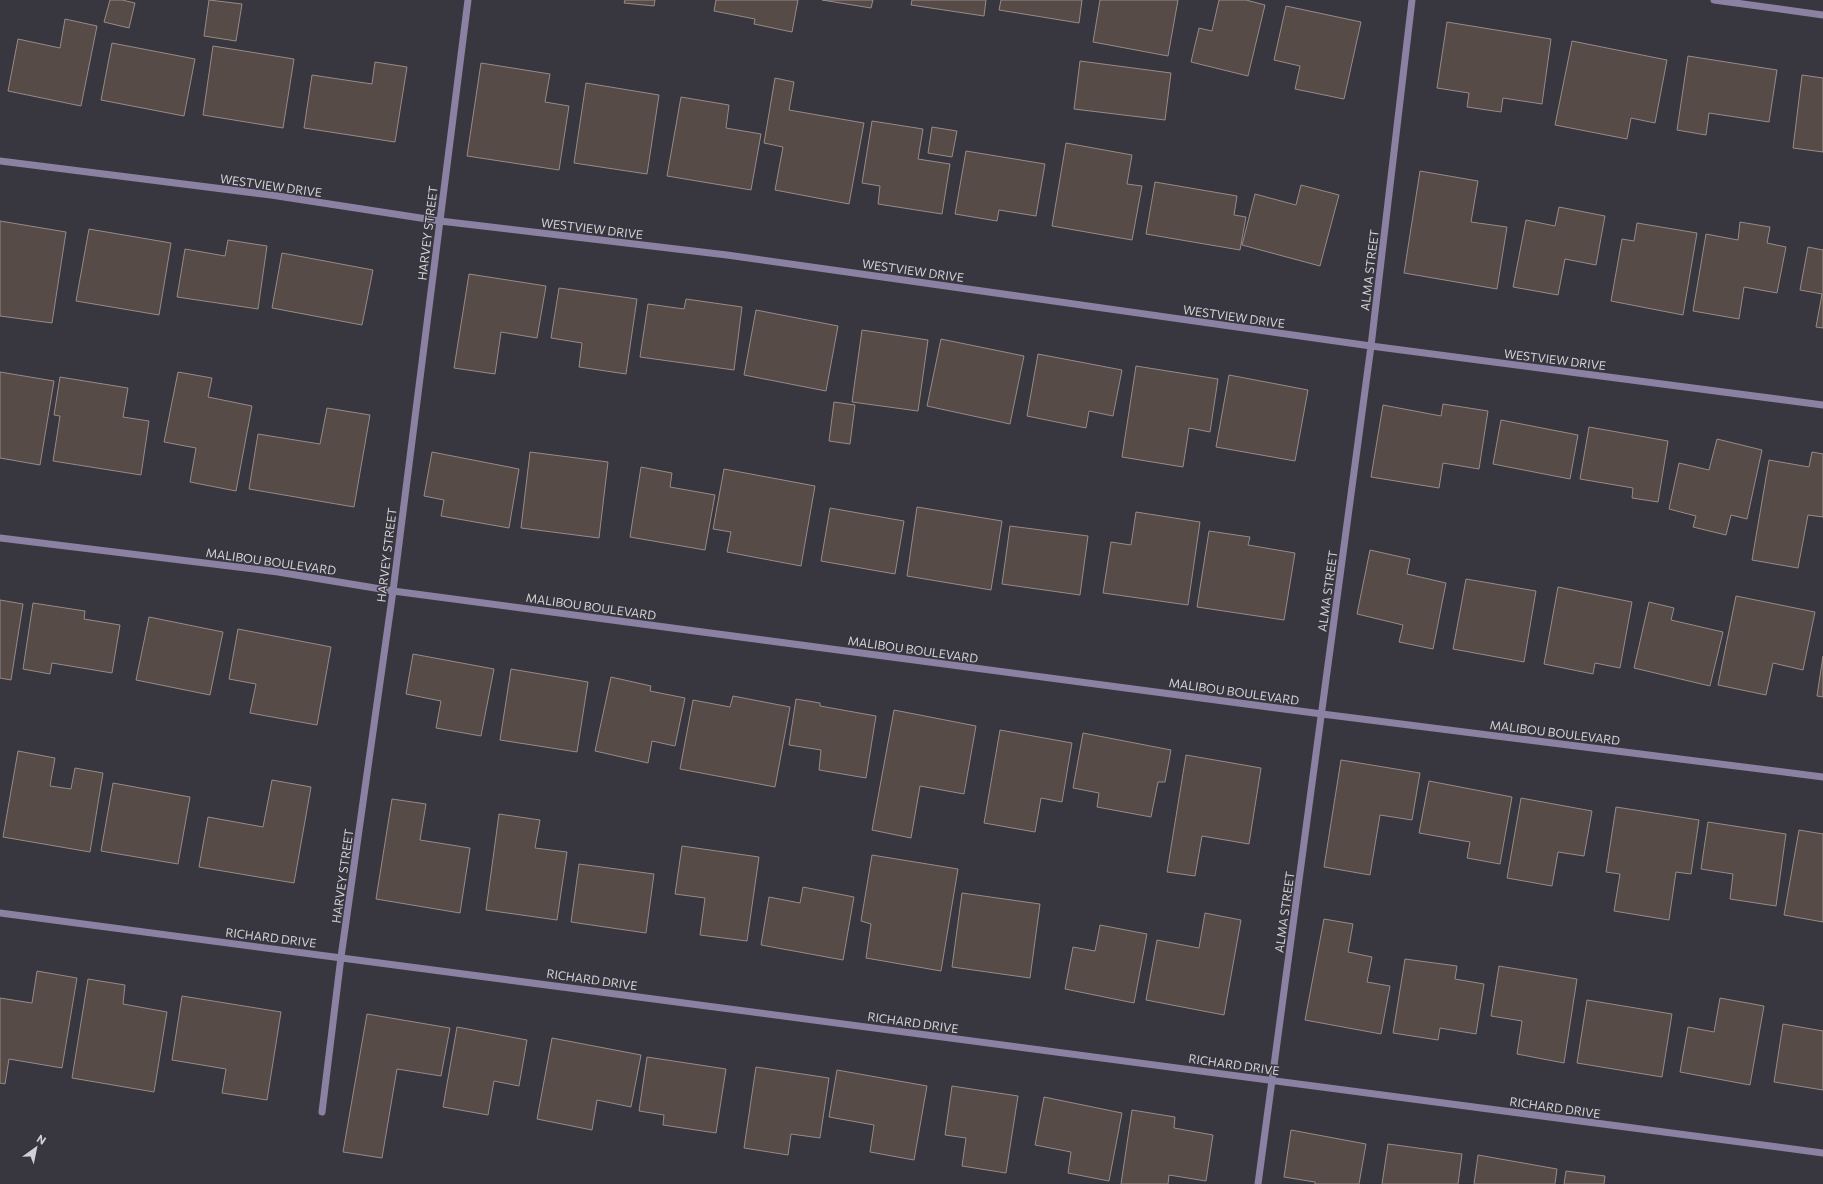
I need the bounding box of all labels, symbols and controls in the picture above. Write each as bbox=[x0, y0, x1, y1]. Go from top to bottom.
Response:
street label: WESTVIEW DRIVE bbox=[219, 171, 323, 199]
street label: HARVEY STREET bbox=[414, 185, 440, 281]
street label: WESTVIEW DRIVE bbox=[540, 215, 644, 241]
street label: ALMA STREET bbox=[1357, 228, 1381, 311]
street label: WESTVIEW DRIVE bbox=[861, 256, 965, 284]
street label: WESTVIEW DRIVE bbox=[1182, 302, 1286, 330]
street label: WESTVIEW DRIVE bbox=[1503, 346, 1607, 372]
street label: HARVEY STREET bbox=[373, 507, 399, 603]
street label: MALIBOU BOULEVARD bbox=[205, 545, 337, 577]
street label: ALMA STREET bbox=[1314, 549, 1340, 632]
street label: MALIBOU BOULEVARD bbox=[525, 590, 657, 622]
street label: MALIBOU BOULEVARD bbox=[847, 633, 979, 665]
street label: MALIBOU BOULEVARD bbox=[1168, 675, 1300, 707]
street label: MALIBOU BOULEVARD bbox=[1489, 717, 1621, 747]
street label: HARVEY STREET bbox=[328, 828, 356, 924]
street label: ALMA STREET bbox=[1271, 870, 1297, 953]
street label: RICHARD DRIVE bbox=[225, 924, 317, 950]
street label: RICHARD DRIVE bbox=[546, 966, 638, 992]
street label: RICHARD DRIVE bbox=[867, 1009, 959, 1035]
street label: RICHARD DRIVE bbox=[1188, 1051, 1280, 1077]
street label: RICHARD DRIVE bbox=[1509, 1094, 1601, 1120]
north arrow bbox=[16, 1128, 56, 1168]
text: N bbox=[35, 1131, 49, 1147]

